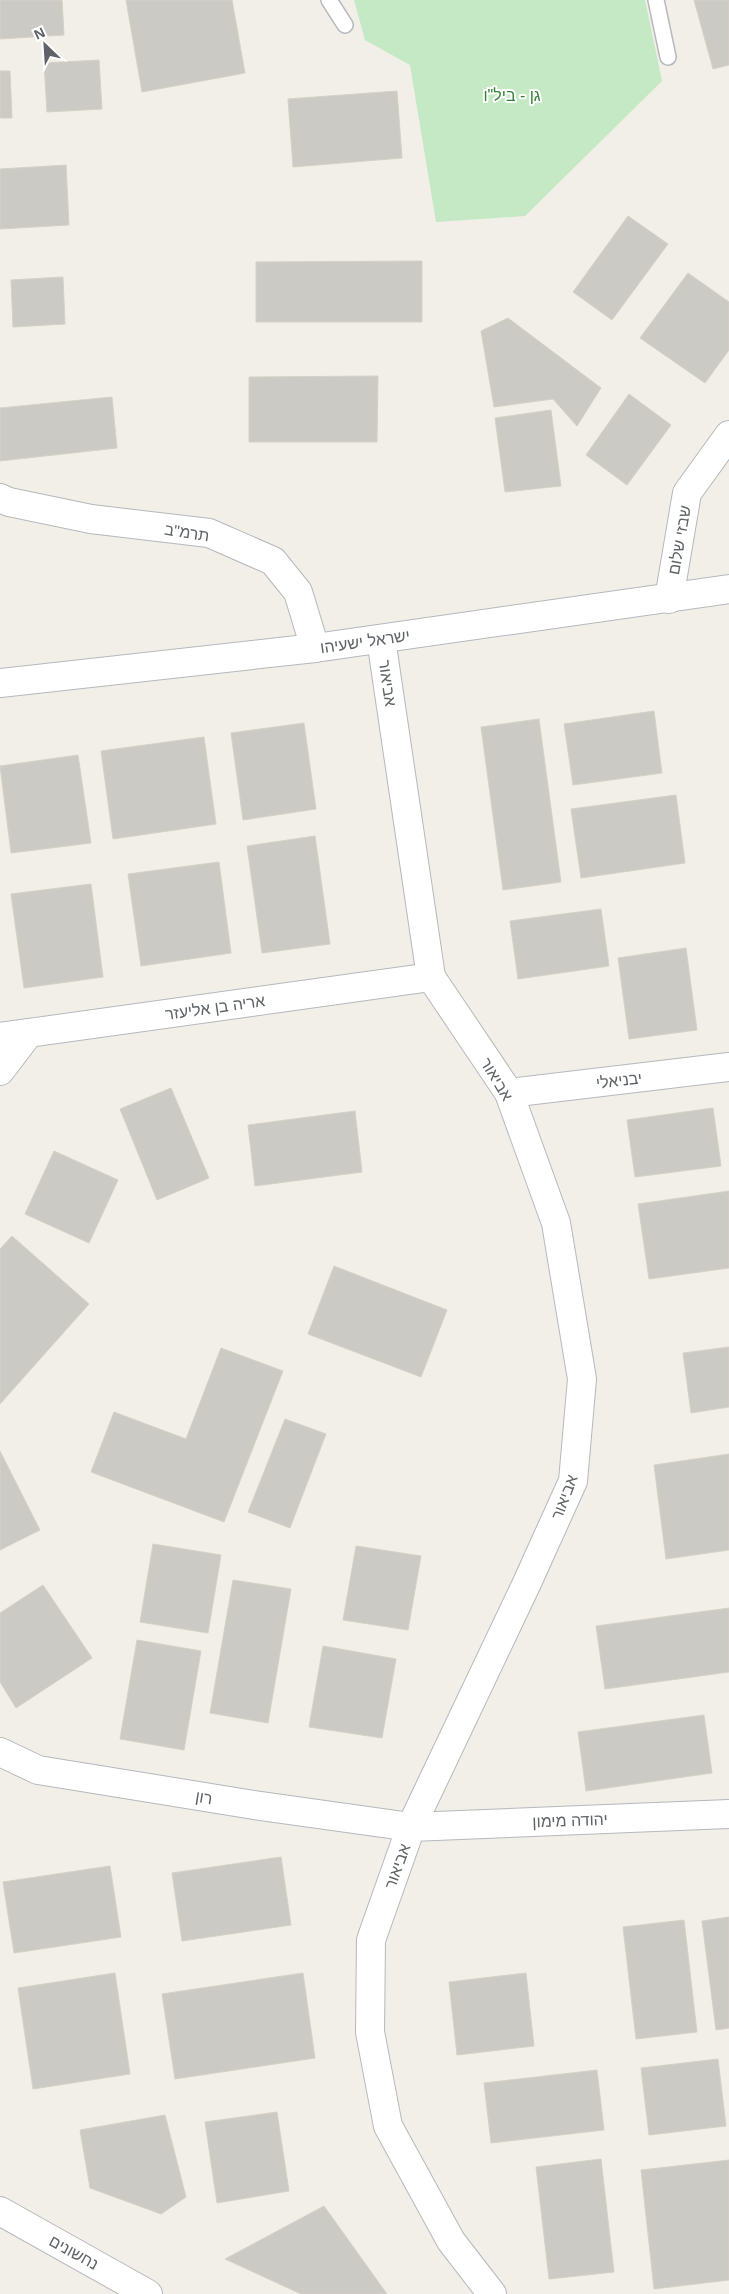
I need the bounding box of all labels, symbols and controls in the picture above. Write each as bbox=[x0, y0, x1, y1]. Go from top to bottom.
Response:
north arrow bbox=[20, 20, 70, 70]
text: N bbox=[32, 24, 47, 43]
park label: גן - ביל"ו bbox=[483, 87, 541, 104]
street label: שבזי שלום bbox=[665, 504, 694, 576]
street label: תרמ"ב bbox=[163, 521, 211, 544]
street label: ישראל ישעיהו bbox=[319, 627, 411, 656]
street label: אביאור bbox=[376, 659, 399, 707]
street label: אריה בן אליעזר bbox=[164, 992, 266, 1023]
street label: אביאור bbox=[477, 1055, 516, 1104]
street label: יבניאלי bbox=[595, 1069, 643, 1092]
street label: אביאור bbox=[548, 1472, 581, 1522]
street label: רון bbox=[194, 1788, 214, 1807]
street label: יהודה מימון bbox=[532, 1811, 608, 1830]
street label: אביאור bbox=[382, 1841, 413, 1891]
street label: נחשונים bbox=[46, 2232, 101, 2273]

